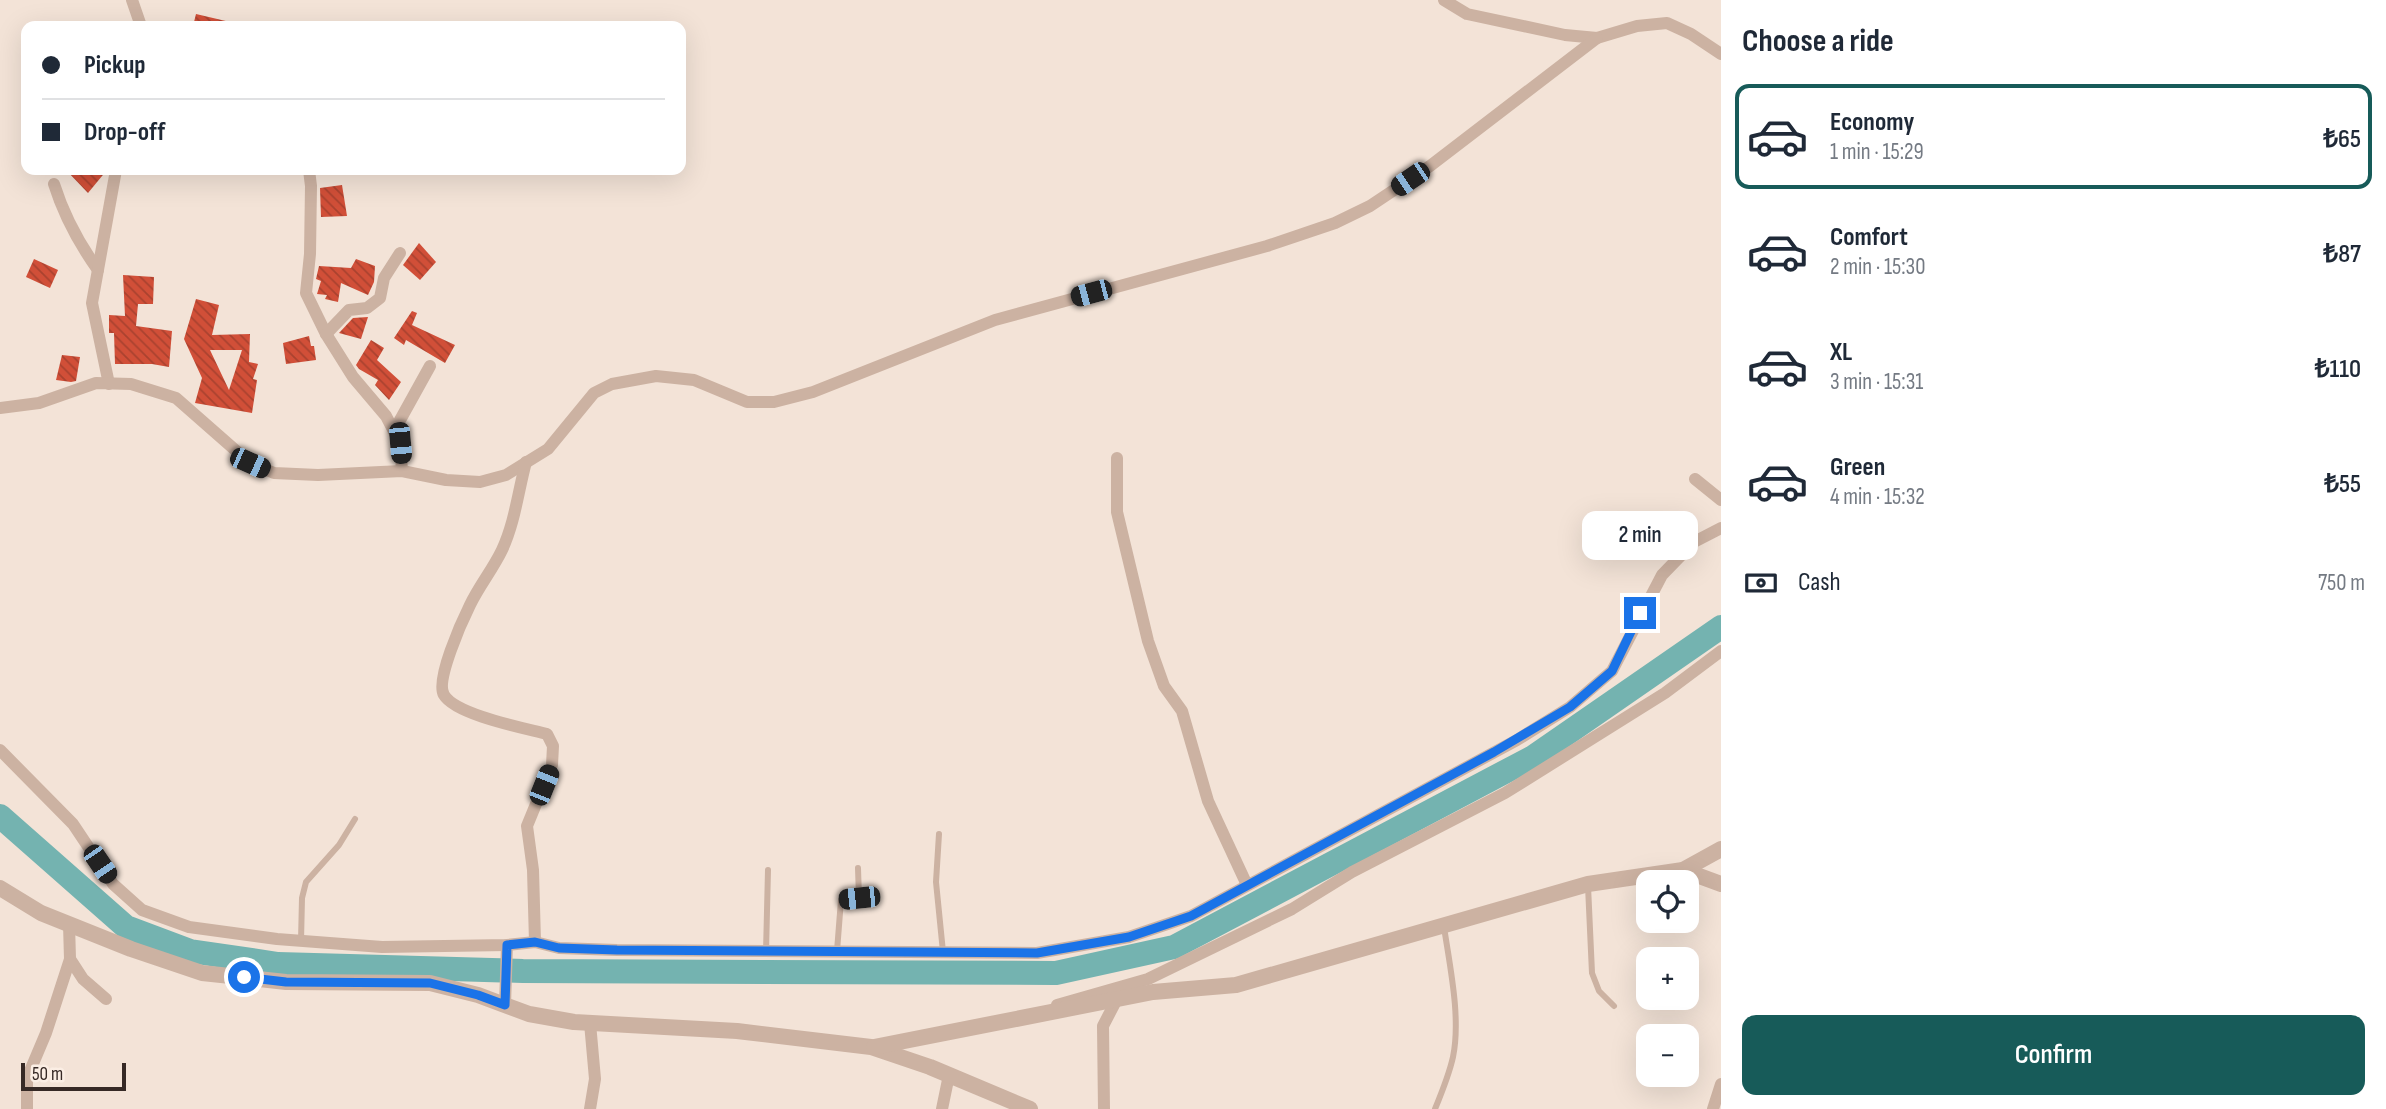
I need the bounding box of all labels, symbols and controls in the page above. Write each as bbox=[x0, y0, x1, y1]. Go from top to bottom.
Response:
text: Choose a ride bbox=[1742, 22, 1894, 61]
text: Pickup bbox=[84, 50, 146, 81]
icon: car bbox=[1746, 105, 1809, 168]
text: Economy bbox=[1830, 107, 1914, 138]
text: Drop-off bbox=[84, 117, 165, 148]
text: ₺65 bbox=[2323, 124, 2361, 155]
text: 1 min · 15:29 bbox=[1830, 138, 1924, 166]
car bbox=[1387, 159, 1434, 199]
icon: car bbox=[1746, 220, 1809, 283]
text: Comfort bbox=[1830, 222, 1908, 253]
text: ₺87 bbox=[2323, 239, 2361, 270]
text: 2 min · 15:30 bbox=[1830, 253, 1925, 281]
car bbox=[1068, 277, 1115, 309]
icon: car bbox=[1746, 335, 1809, 398]
text: XL bbox=[1830, 337, 1852, 368]
text: ₺110 bbox=[2315, 354, 2361, 385]
text: 3 min · 15:31 bbox=[1830, 368, 1923, 396]
car bbox=[388, 421, 413, 465]
car bbox=[227, 445, 274, 481]
icon: car bbox=[1746, 450, 1809, 513]
text: Green bbox=[1830, 452, 1885, 483]
text: ₺55 bbox=[2324, 469, 2361, 500]
text: 4 min · 15:32 bbox=[1830, 483, 1925, 511]
callout: 2 min bbox=[1582, 512, 1698, 560]
text: 2 min bbox=[1618, 521, 1662, 549]
icon: cash bbox=[1742, 564, 1780, 602]
text: Cash bbox=[1798, 567, 1841, 598]
text: 750 m bbox=[2318, 569, 2365, 597]
route end bbox=[1624, 597, 1656, 629]
car bbox=[527, 762, 562, 808]
car bbox=[80, 841, 121, 887]
map controls bbox=[1636, 870, 1699, 1087]
button: locate bbox=[1636, 870, 1699, 933]
car bbox=[838, 885, 881, 911]
button: + bbox=[1636, 947, 1699, 1010]
route start bbox=[228, 961, 260, 993]
button: Confirm bbox=[1742, 1015, 2365, 1095]
button: − bbox=[1636, 1024, 1699, 1087]
scale bar bbox=[21, 1060, 126, 1092]
text: 50 m bbox=[32, 1063, 63, 1086]

